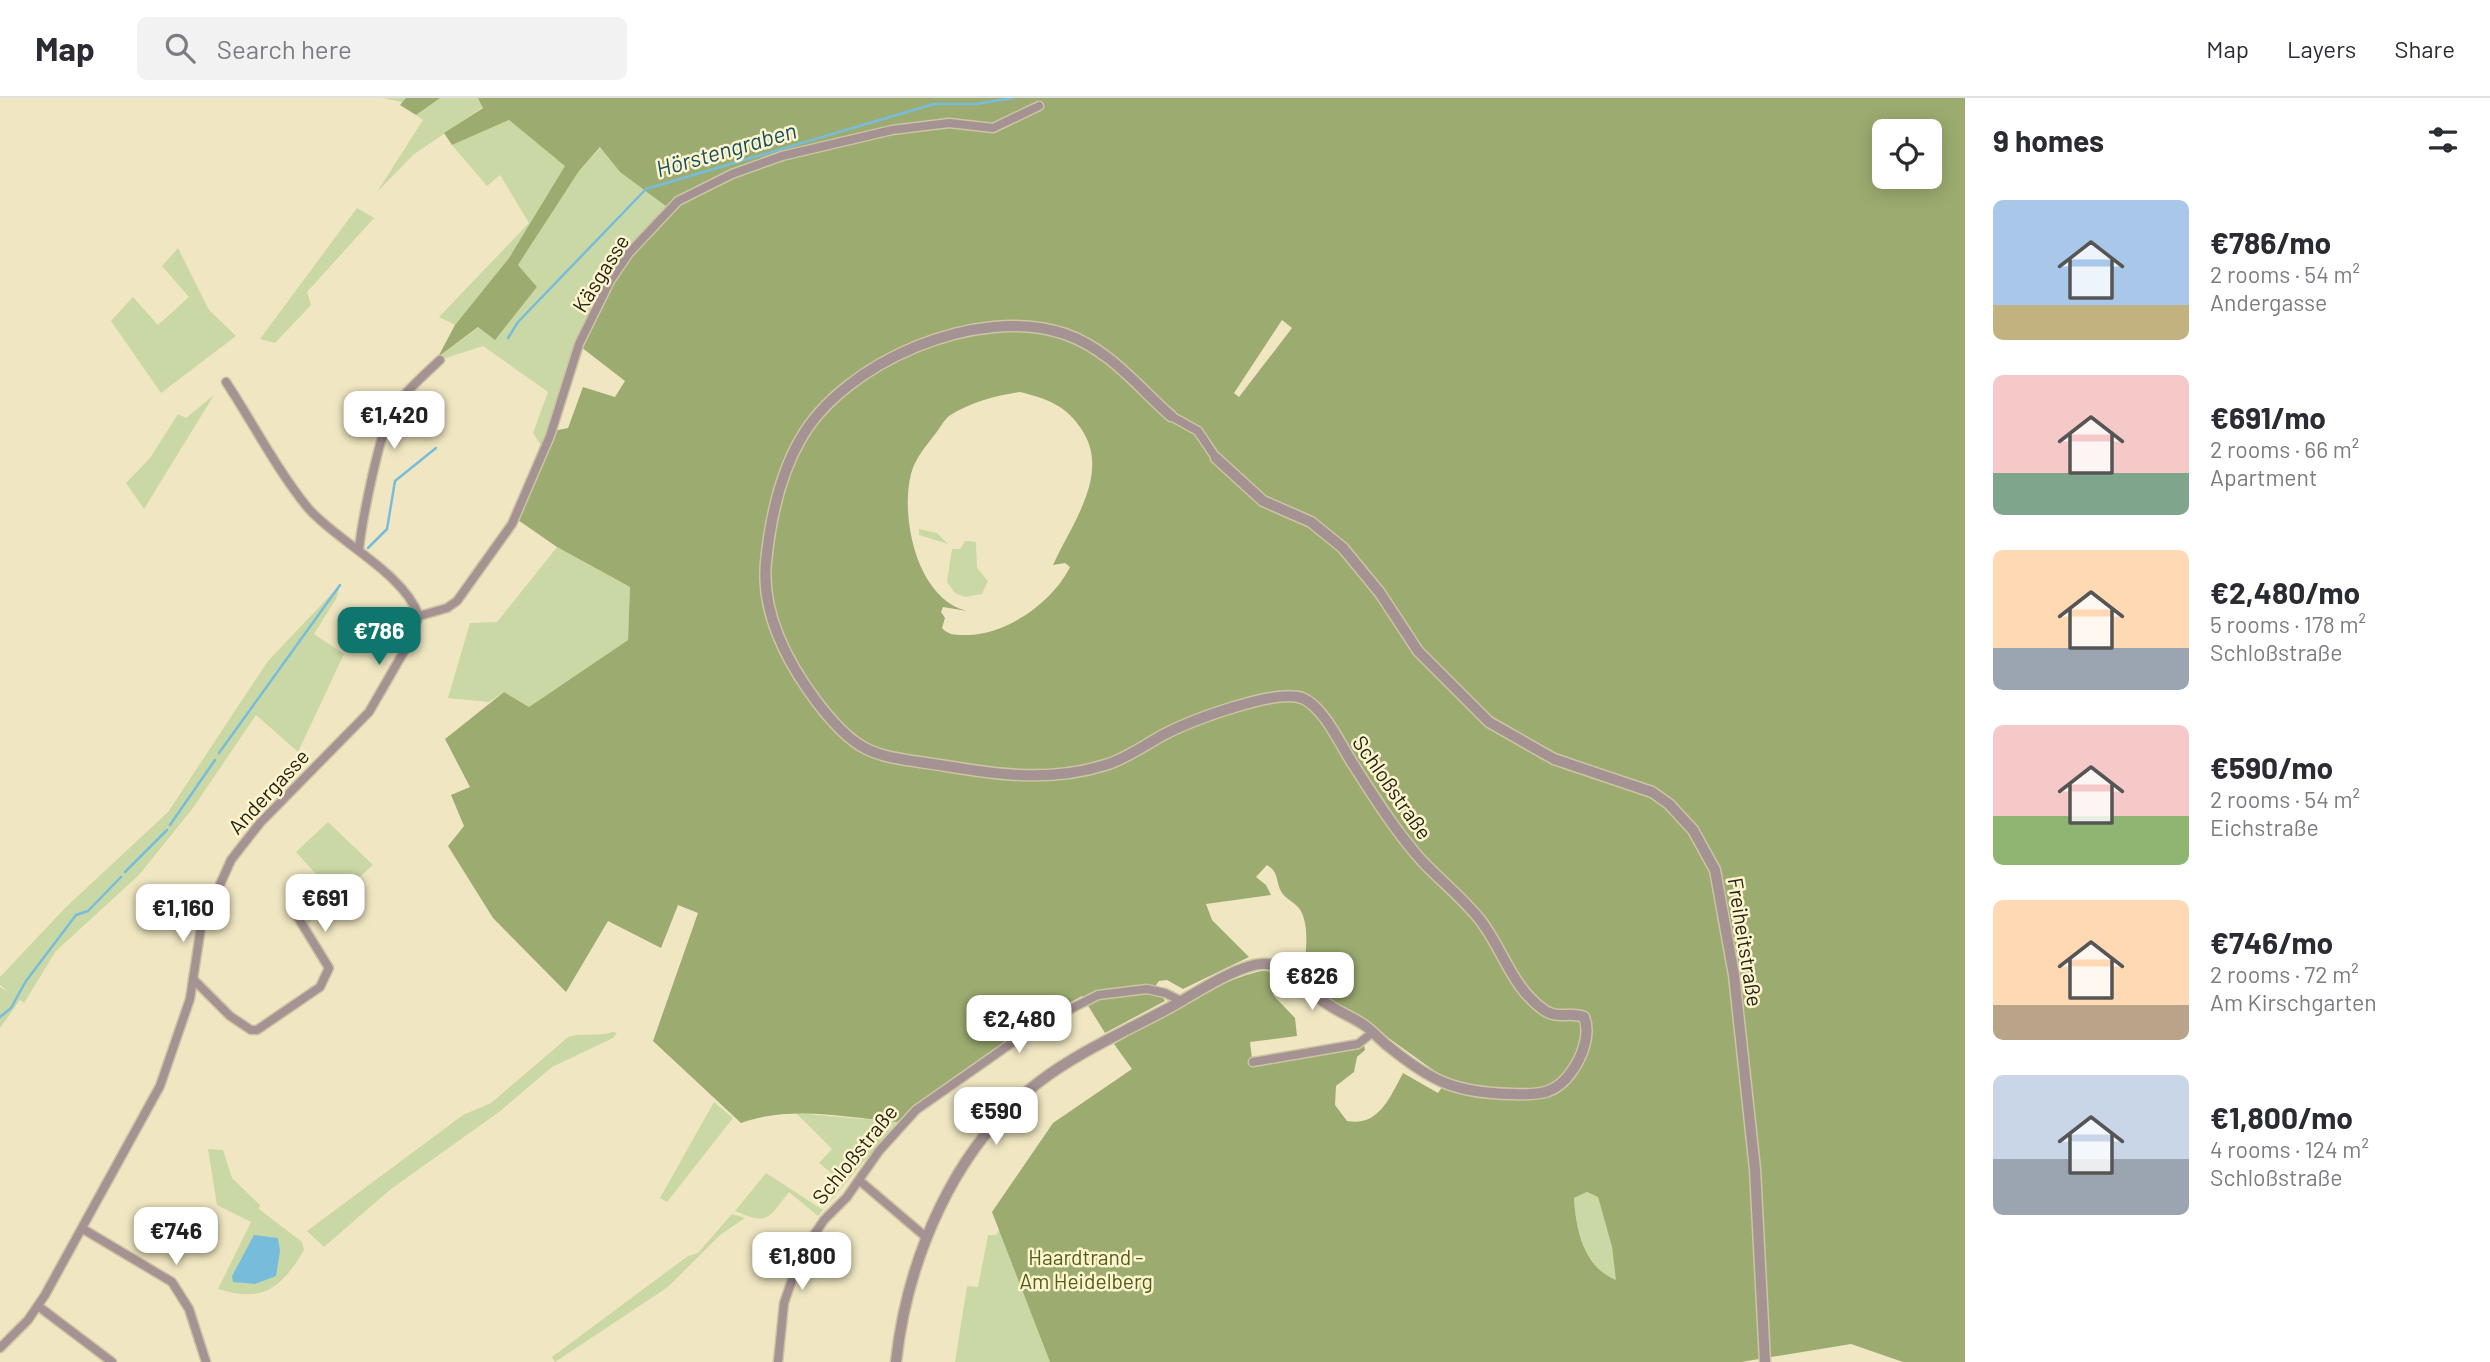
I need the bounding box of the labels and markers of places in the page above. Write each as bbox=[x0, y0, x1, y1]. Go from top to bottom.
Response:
pin: €1,420 bbox=[337, 392, 451, 451]
pin: €786 bbox=[338, 608, 420, 667]
pin: €691 bbox=[284, 874, 366, 934]
pin: €1,160 bbox=[126, 884, 240, 944]
pin: €826 bbox=[1271, 953, 1353, 1012]
pin: €2,480 bbox=[962, 996, 1076, 1055]
pin: €590 bbox=[955, 1088, 1037, 1147]
pin: €746 bbox=[135, 1208, 217, 1267]
pin: €1,800 bbox=[745, 1232, 859, 1292]

